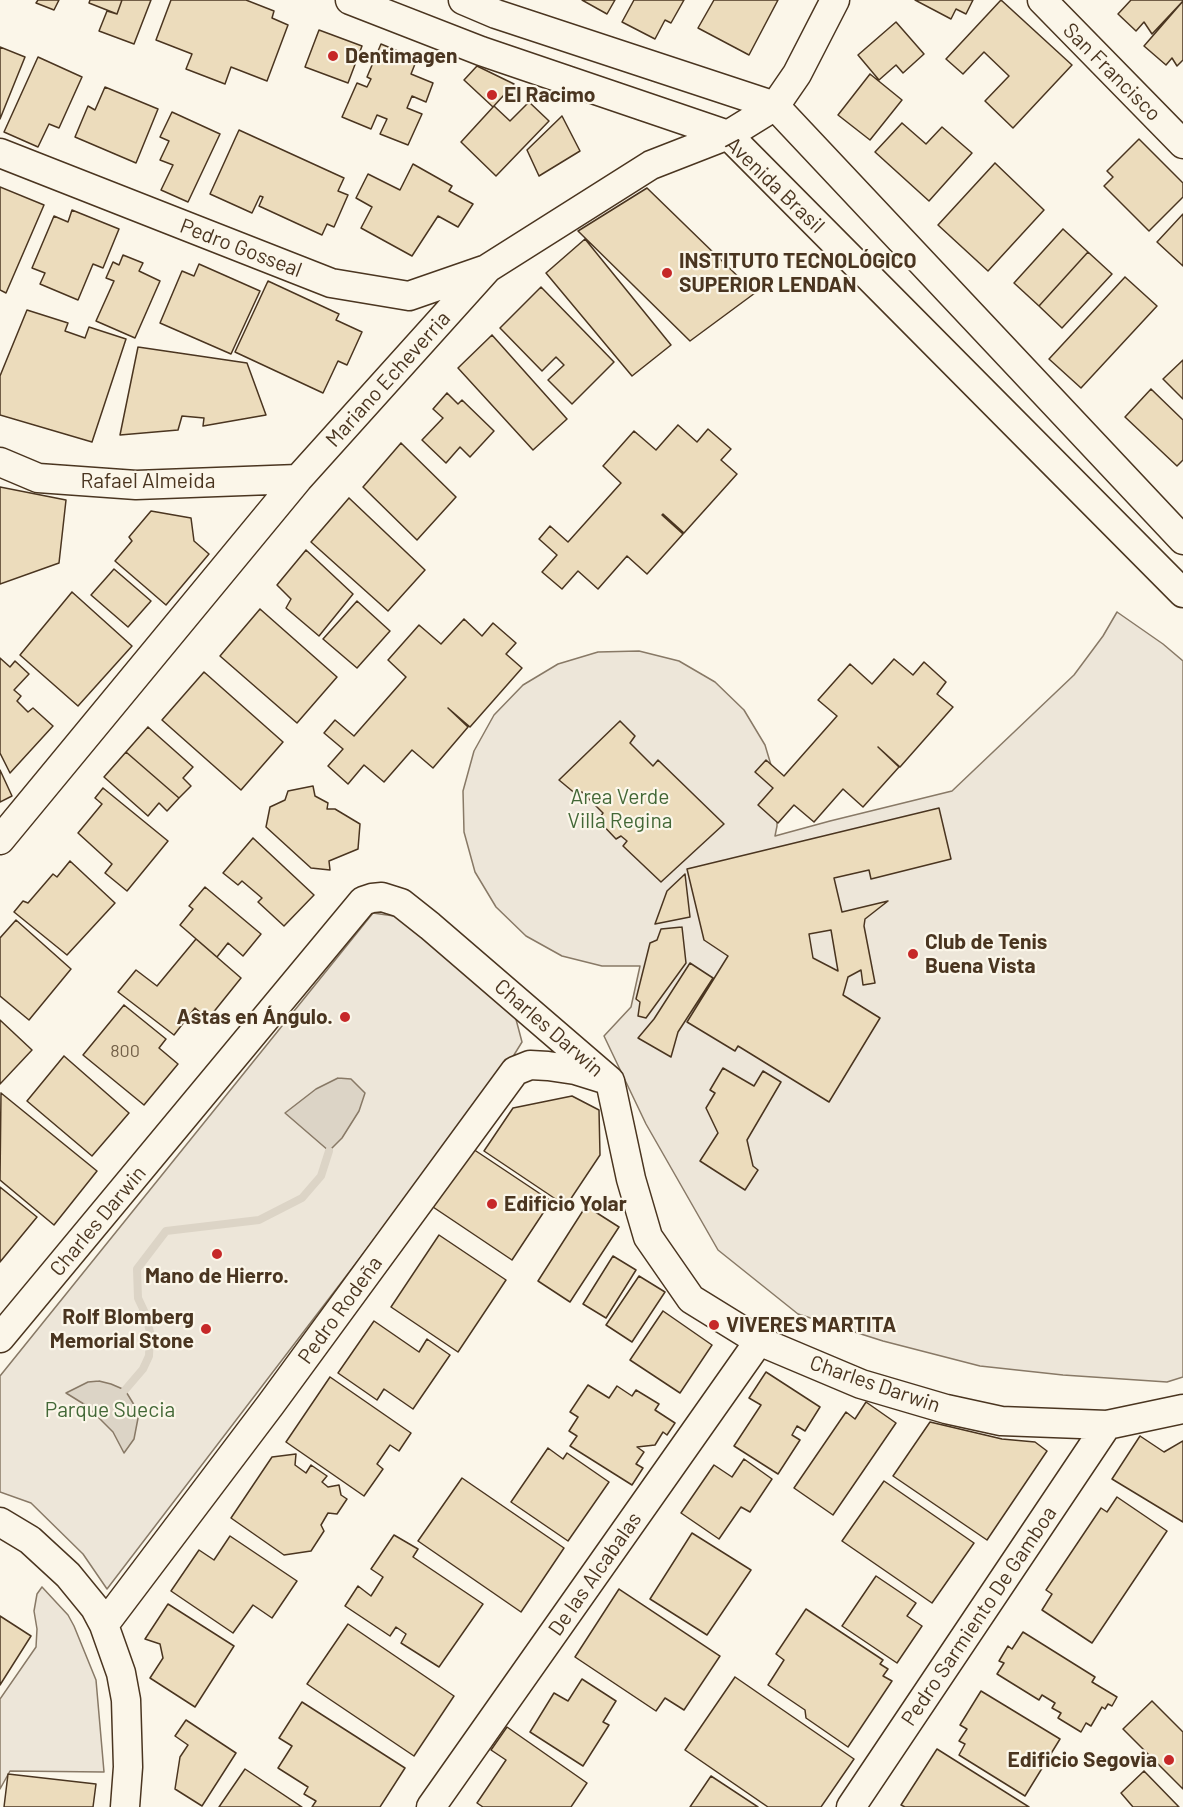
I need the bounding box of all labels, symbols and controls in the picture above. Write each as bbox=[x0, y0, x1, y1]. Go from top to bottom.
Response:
street label: San Francisco bbox=[1058, 18, 1166, 126]
place label: Dentimagen bbox=[345, 43, 458, 69]
marker: Dentimagen bbox=[326, 49, 340, 63]
place label: El Racimo bbox=[504, 82, 595, 108]
marker: El Racimo bbox=[485, 88, 499, 102]
street label: Avenida Brasil bbox=[720, 132, 830, 238]
street label: Pedro Gosseal bbox=[176, 213, 306, 283]
place label: INSTITUTO TECNOLÓGICO SUPERIOR LENDAN bbox=[679, 248, 916, 298]
marker: INSTITUTO TECNOLÓGICO SUPERIOR LENDAN bbox=[660, 266, 674, 280]
street label: Mariano Echeverria bbox=[320, 306, 456, 452]
street label: Rafael Almeida bbox=[80, 468, 216, 494]
park label: Area Verde Villa Regina bbox=[568, 784, 672, 834]
place label: Club de Tenis Buena Vista bbox=[925, 929, 1047, 979]
marker: Club de Tenis Buena Vista bbox=[906, 947, 920, 961]
street label: Charles Darwin bbox=[489, 974, 609, 1082]
place label: Astas en Ángulo. bbox=[177, 1004, 333, 1030]
marker: Astas en Ángulo. bbox=[338, 1010, 352, 1024]
house number: 800 bbox=[110, 1040, 140, 1062]
street label: Charles Darwin bbox=[45, 1161, 151, 1281]
place label: Edificio Yolar bbox=[504, 1191, 627, 1217]
marker: Edificio Yolar bbox=[485, 1197, 499, 1211]
marker: Mano de Hierro. bbox=[210, 1247, 224, 1261]
street label: Pedro Rodeña bbox=[293, 1251, 387, 1369]
place label: Mano de Hierro. bbox=[145, 1263, 289, 1289]
place label: Rolf Blomberg Memorial Stone bbox=[50, 1304, 194, 1354]
place label: VIVERES MARTITA bbox=[726, 1312, 896, 1338]
marker: VIVERES MARTITA bbox=[707, 1318, 721, 1332]
marker: Rolf Blomberg Memorial Stone bbox=[199, 1322, 213, 1336]
street label: Charles Darwin bbox=[807, 1350, 943, 1418]
park label: Parque Suecia bbox=[45, 1397, 175, 1423]
street label: Pedro Sarmiento De Gamboa bbox=[896, 1501, 1062, 1731]
street label: De las Alcabalas bbox=[543, 1507, 647, 1641]
place label: Edificio Segovia bbox=[1007, 1747, 1157, 1773]
marker: Edificio Segovia bbox=[1162, 1753, 1176, 1767]

